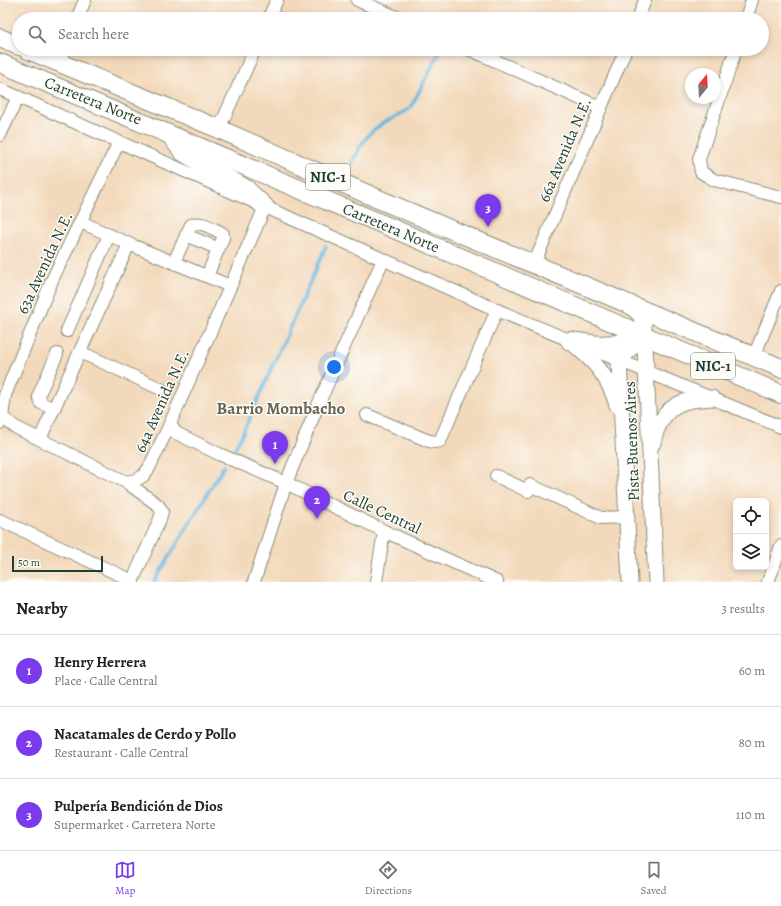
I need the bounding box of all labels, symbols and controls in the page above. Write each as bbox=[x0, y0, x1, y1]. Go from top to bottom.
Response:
search box bbox=[12, 12, 769, 56]
icon: search bbox=[26, 23, 48, 45]
text: Search here bbox=[58, 24, 129, 44]
north arrow bbox=[685, 68, 721, 104]
street label: Carretera Norte bbox=[41, 71, 145, 131]
street label: 66a Avenida N.E. bbox=[533, 95, 597, 205]
road number: NIC-1 bbox=[306, 164, 350, 190]
pin: 3 bbox=[475, 194, 501, 227]
street label: Carretera Norte bbox=[339, 198, 443, 258]
street label: 63a Avenida N.E. bbox=[12, 208, 78, 318]
street label: 64a Avenida N.E. bbox=[129, 346, 195, 456]
road number: NIC-1 bbox=[691, 353, 735, 379]
your location bbox=[324, 357, 344, 377]
street label: Pista Buenos Aires bbox=[619, 380, 645, 502]
district label: Barrio Mombacho bbox=[217, 397, 346, 420]
pin: 1 bbox=[262, 431, 288, 464]
street label: Calle Central bbox=[339, 484, 425, 540]
pin: 2 bbox=[304, 486, 330, 519]
map controls bbox=[733, 498, 769, 570]
button: locate bbox=[733, 498, 769, 534]
button: layers bbox=[733, 534, 769, 570]
scale bar bbox=[12, 554, 103, 573]
text: 50 m bbox=[18, 555, 40, 570]
text: Nearby bbox=[16, 597, 67, 620]
text: 3 results bbox=[721, 600, 765, 617]
text: Henry Herrera bbox=[54, 652, 146, 672]
text: 1 bbox=[27, 662, 31, 679]
text: 60 m bbox=[739, 662, 765, 679]
text: Place · Calle Central bbox=[54, 672, 157, 689]
text: Nacatamales de Cerdo y Pollo bbox=[54, 724, 236, 744]
text: 2 bbox=[26, 734, 32, 751]
text: 80 m bbox=[738, 734, 765, 751]
text: Restaurant · Calle Central bbox=[54, 744, 188, 761]
text: Pulpería Bendición de Dios bbox=[54, 796, 223, 816]
text: 3 bbox=[26, 806, 32, 823]
text: 110 m bbox=[736, 806, 765, 823]
text: Supermarket · Carretera Norte bbox=[54, 816, 216, 833]
tab: Map bbox=[114, 859, 136, 898]
tab: Directions bbox=[365, 859, 412, 898]
tab: Saved bbox=[641, 859, 667, 898]

